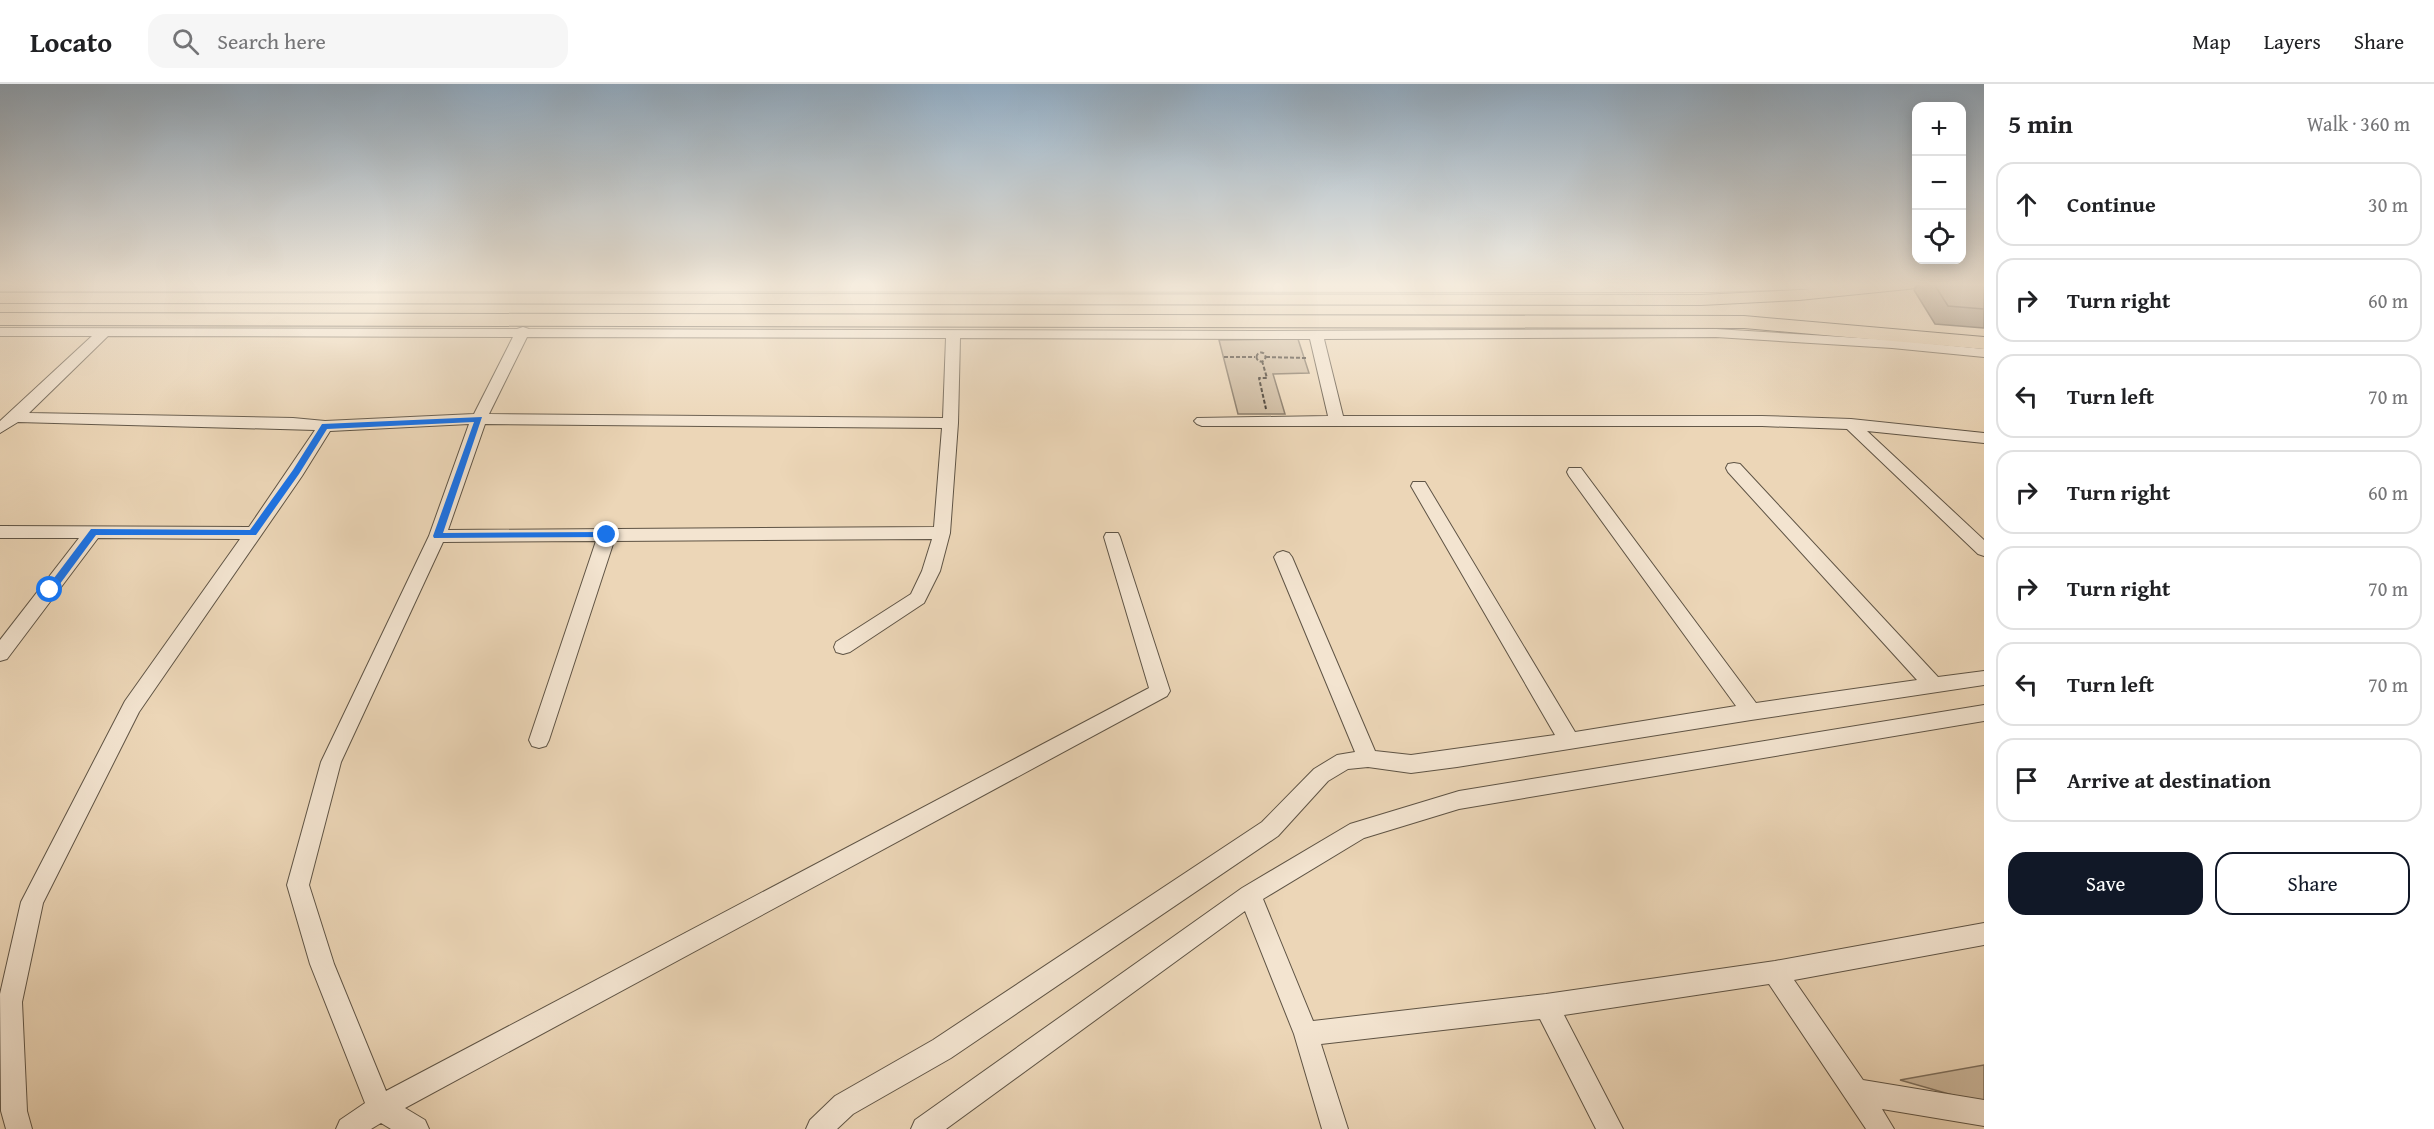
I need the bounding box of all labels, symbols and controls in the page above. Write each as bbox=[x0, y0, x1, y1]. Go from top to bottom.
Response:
search box bbox=[148, 14, 568, 68]
text: Locato bbox=[30, 21, 112, 62]
icon: search bbox=[169, 25, 202, 58]
text: Search here bbox=[217, 25, 326, 57]
text: Map bbox=[2192, 26, 2231, 57]
text: Layers bbox=[2264, 26, 2321, 57]
text: Share bbox=[2354, 26, 2404, 57]
map controls bbox=[1912, 102, 1966, 264]
button: + bbox=[1912, 102, 1966, 156]
text: 5 min bbox=[2008, 104, 2073, 143]
text: Walk · 360 m bbox=[2307, 109, 2410, 138]
button: − bbox=[1912, 156, 1966, 210]
icon: ahead bbox=[2010, 188, 2043, 221]
text: Continue bbox=[2067, 188, 2156, 220]
text: 30 m bbox=[2368, 190, 2408, 219]
button: locate bbox=[1912, 210, 1966, 264]
icon: right bbox=[2010, 284, 2043, 317]
text: Turn right bbox=[2067, 284, 2170, 316]
text: 60 m bbox=[2368, 286, 2408, 315]
icon: left bbox=[2010, 380, 2043, 413]
text: Turn left bbox=[2067, 380, 2154, 412]
text: 70 m bbox=[2368, 382, 2408, 411]
icon: right bbox=[2010, 476, 2043, 509]
text: Turn right bbox=[2067, 476, 2170, 508]
text: 60 m bbox=[2368, 478, 2408, 507]
route end bbox=[593, 521, 619, 547]
icon: right bbox=[2010, 572, 2043, 605]
text: Turn right bbox=[2067, 572, 2170, 604]
text: 70 m bbox=[2368, 574, 2408, 603]
route start bbox=[36, 576, 62, 602]
icon: left bbox=[2010, 668, 2043, 701]
text: Turn left bbox=[2067, 668, 2154, 700]
text: 70 m bbox=[2368, 670, 2408, 699]
icon: arrive bbox=[2010, 764, 2043, 797]
text: Arrive at destination bbox=[2067, 764, 2271, 796]
button: Save bbox=[2008, 852, 2203, 915]
button: Share bbox=[2215, 852, 2410, 915]

